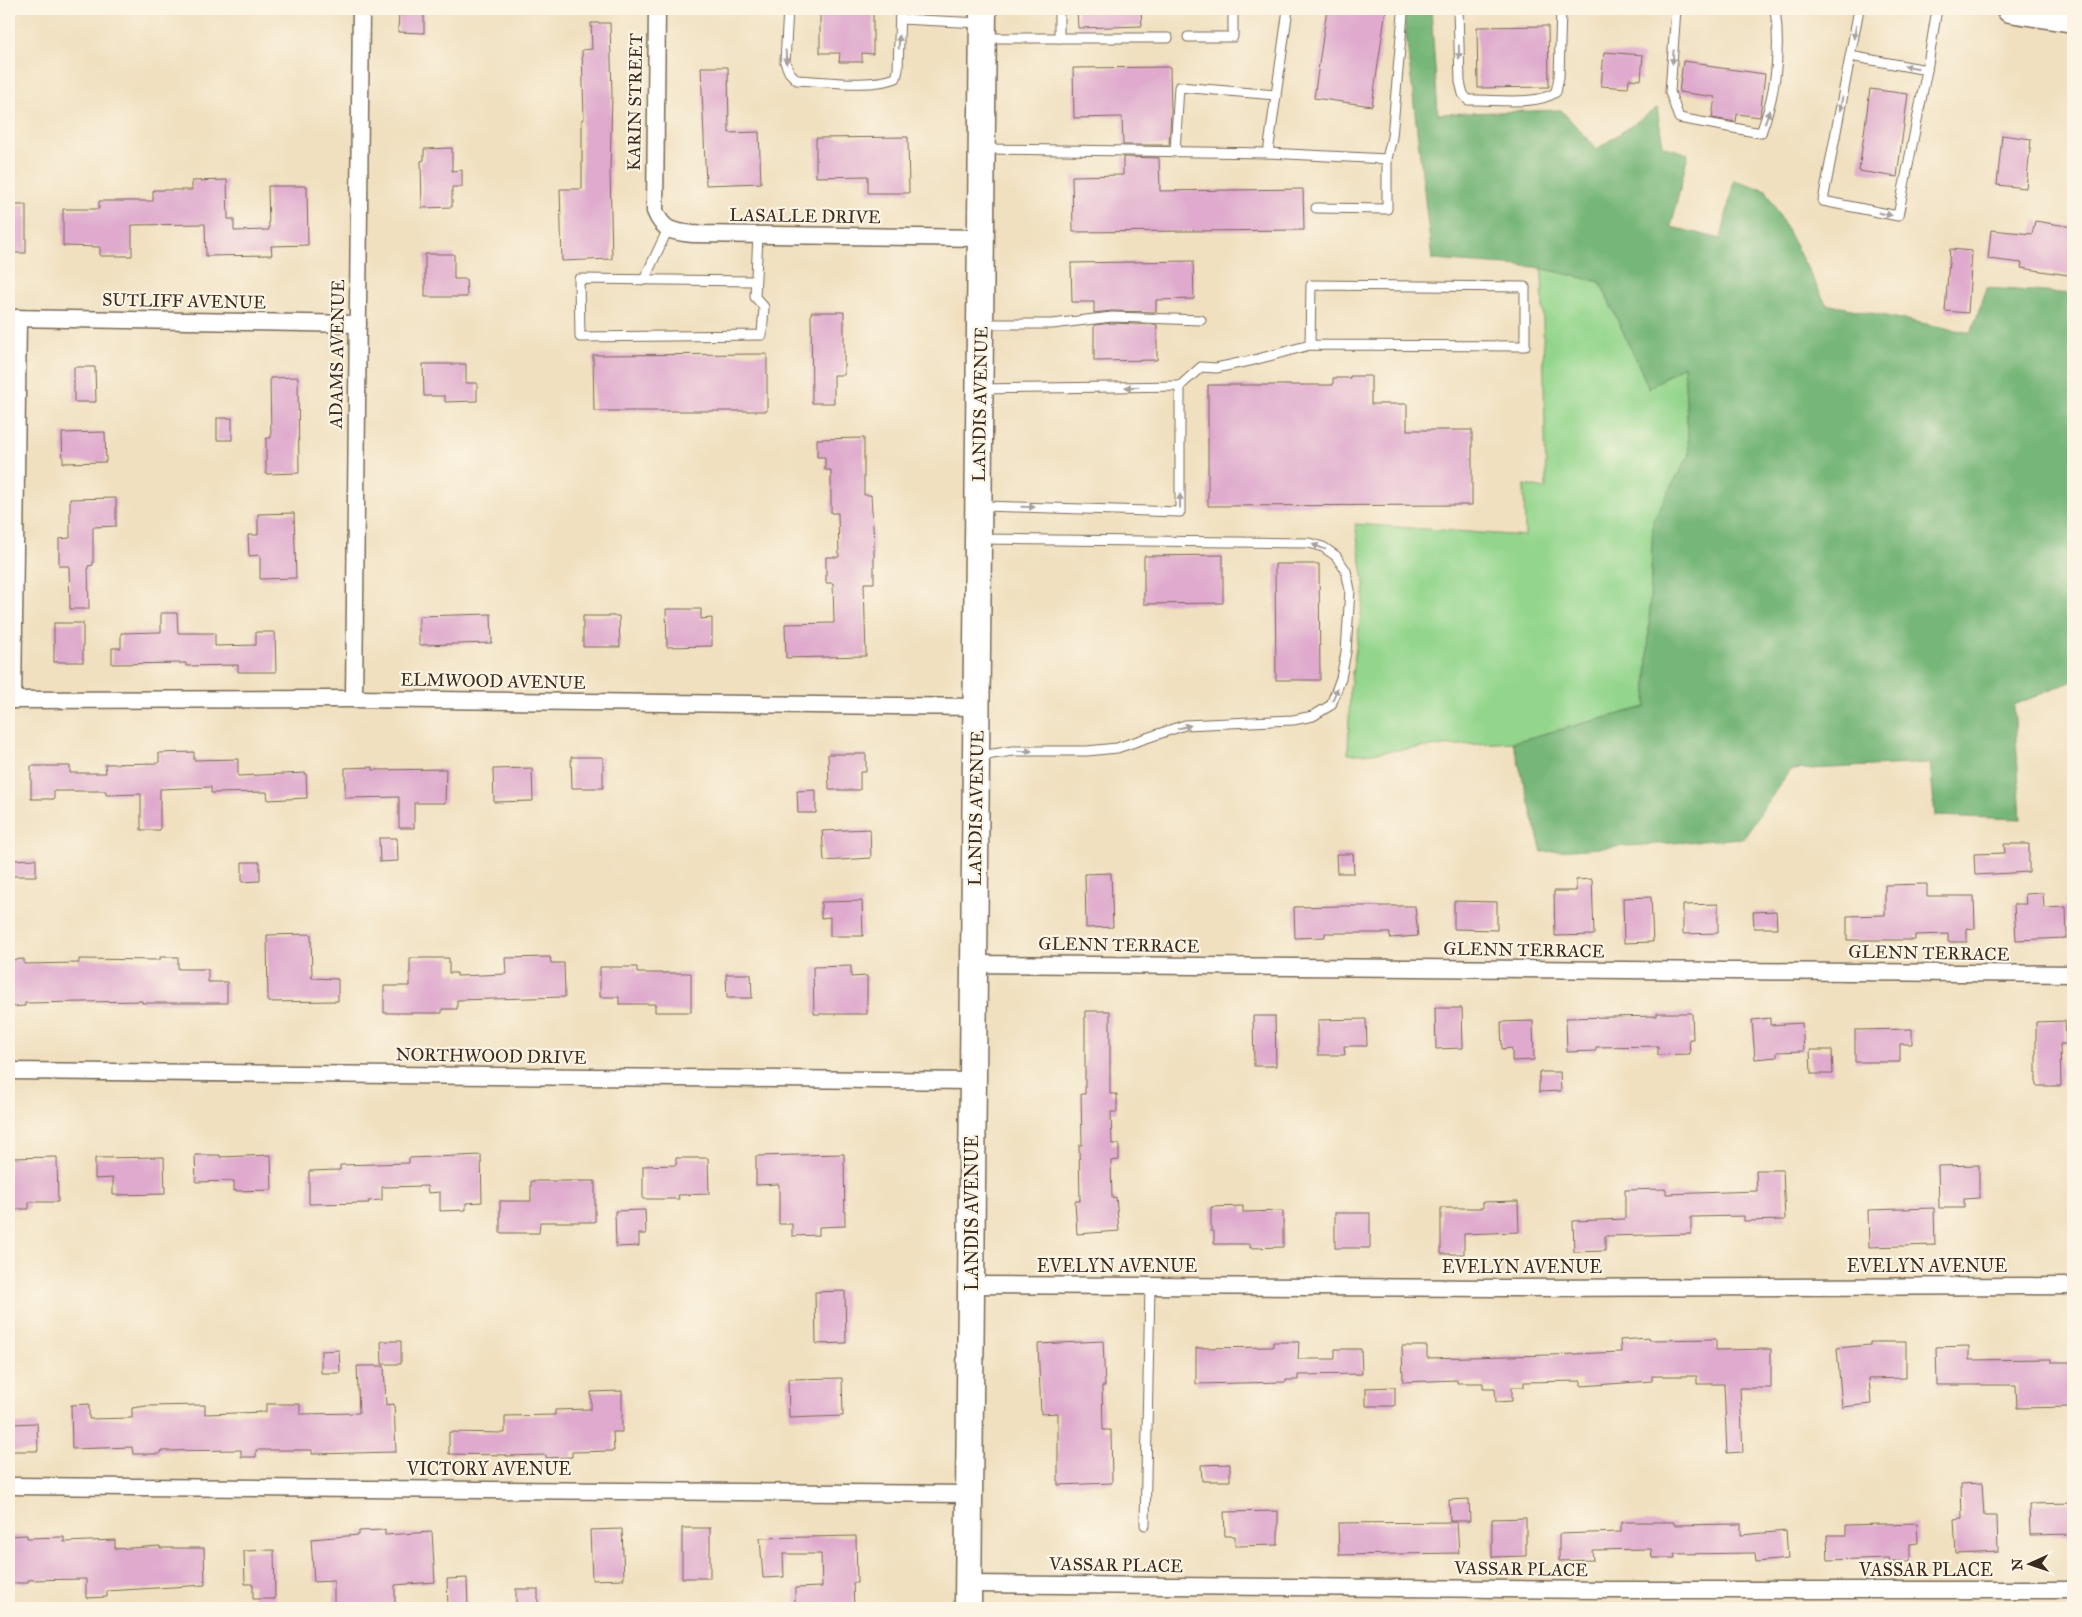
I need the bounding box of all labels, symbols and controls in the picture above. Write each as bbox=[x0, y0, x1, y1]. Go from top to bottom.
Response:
one-way arrow bbox=[1850, 25, 1858, 41]
street label: KARIN STREET bbox=[623, 33, 647, 171]
one-way arrow bbox=[896, 34, 904, 50]
one-way arrow bbox=[1455, 44, 1463, 60]
one-way arrow bbox=[783, 50, 791, 66]
one-way arrow bbox=[1669, 50, 1677, 66]
one-way arrow bbox=[1902, 62, 1918, 70]
one-way arrow bbox=[1837, 96, 1845, 112]
one-way arrow bbox=[1763, 109, 1771, 124]
street label: LASALLE DRIVE bbox=[729, 204, 881, 228]
one-way arrow bbox=[1878, 210, 1893, 218]
street label: ADAMS AVENUE bbox=[325, 279, 349, 430]
street label: SUTLIFF AVENUE bbox=[102, 289, 266, 313]
street label: LANDIS AVENUE bbox=[968, 326, 992, 482]
one-way arrow bbox=[1124, 383, 1140, 391]
one-way arrow bbox=[1176, 493, 1184, 509]
one-way arrow bbox=[1020, 504, 1036, 512]
one-way arrow bbox=[1312, 543, 1327, 550]
street label: ELMWOOD AVENUE bbox=[400, 668, 586, 694]
one-way arrow bbox=[1331, 686, 1339, 701]
one-way arrow bbox=[1176, 723, 1191, 731]
street label: LANDIS AVENUE bbox=[964, 730, 988, 886]
one-way arrow bbox=[1017, 747, 1033, 755]
street label: GLENN TERRACE bbox=[1038, 933, 1200, 957]
street label: GLENN TERRACE bbox=[1443, 938, 1605, 962]
street label: GLENN TERRACE bbox=[1848, 941, 2010, 965]
street label: NORTHWOOD DRIVE bbox=[395, 1043, 587, 1069]
street label: LANDIS AVENUE bbox=[961, 1135, 983, 1291]
street label: EVELYN AVENUE bbox=[1037, 1255, 1197, 1277]
street label: EVELYN AVENUE bbox=[1847, 1255, 2007, 1277]
street label: EVELYN AVENUE bbox=[1442, 1256, 1602, 1278]
street label: VICTORY AVENUE bbox=[406, 1458, 571, 1480]
north arrow bbox=[2004, 1540, 2054, 1590]
street label: VASSAR PLACE bbox=[1048, 1553, 1183, 1577]
street label: VASSAR PLACE bbox=[1453, 1557, 1588, 1581]
text: N bbox=[2009, 1558, 2026, 1571]
street label: VASSAR PLACE bbox=[1858, 1559, 1993, 1581]

